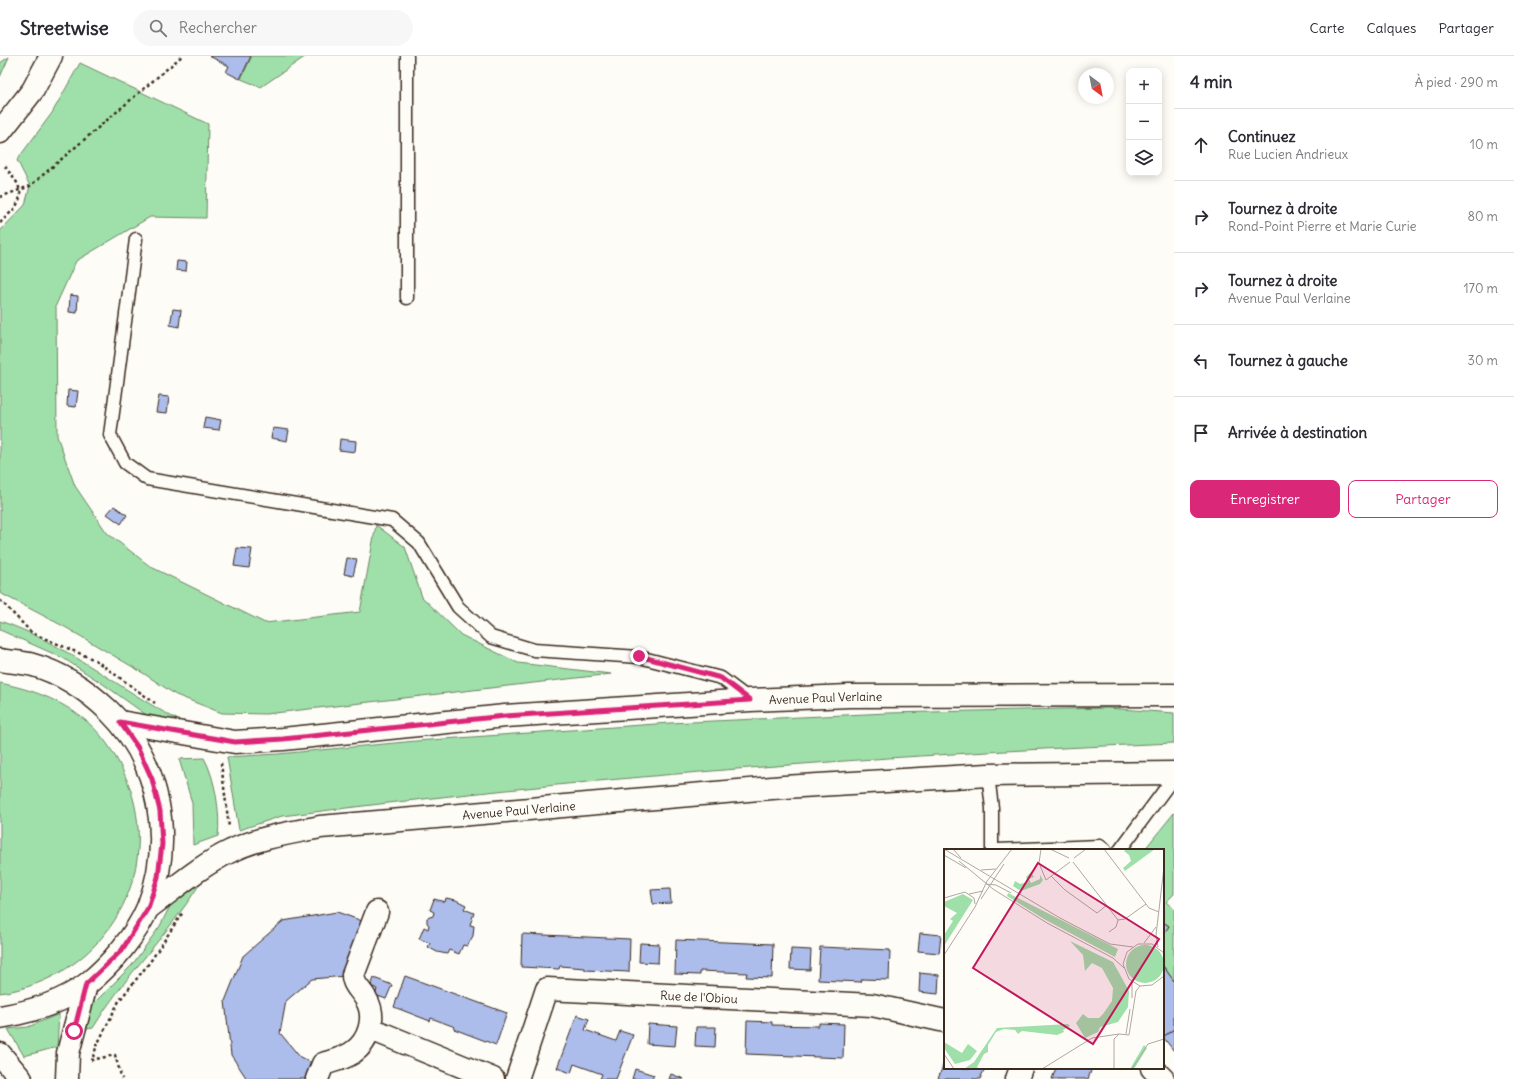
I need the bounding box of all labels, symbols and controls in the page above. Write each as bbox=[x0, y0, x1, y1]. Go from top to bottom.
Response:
search box bbox=[133, 10, 413, 46]
text: Streetwise bbox=[20, 16, 109, 40]
icon: search bbox=[147, 17, 169, 39]
text: Rechercher bbox=[179, 18, 257, 37]
text: Carte bbox=[1310, 19, 1344, 37]
text: Calques bbox=[1366, 19, 1416, 37]
text: Partager bbox=[1438, 19, 1494, 37]
north arrow bbox=[1078, 68, 1114, 104]
map controls bbox=[1126, 68, 1162, 176]
button: + bbox=[1126, 68, 1162, 104]
text: 4 min bbox=[1190, 71, 1232, 93]
text: À pied · 290 m bbox=[1415, 74, 1498, 91]
button: − bbox=[1126, 104, 1162, 140]
text: Continuez bbox=[1228, 127, 1296, 146]
icon: ahead bbox=[1190, 134, 1212, 156]
text: 10 m bbox=[1470, 136, 1498, 153]
button: layers bbox=[1126, 140, 1162, 176]
text: Rue Lucien Andrieux bbox=[1228, 146, 1348, 163]
text: Tournez à droite bbox=[1228, 199, 1337, 218]
icon: right bbox=[1190, 206, 1212, 228]
text: 80 m bbox=[1467, 208, 1498, 225]
text: Rond-Point Pierre et Marie Curie bbox=[1228, 218, 1417, 235]
text: Tournez à droite bbox=[1228, 271, 1337, 290]
icon: right bbox=[1190, 278, 1212, 300]
text: 170 m bbox=[1463, 280, 1498, 297]
text: Avenue Paul Verlaine bbox=[1228, 290, 1351, 307]
icon: left bbox=[1190, 350, 1212, 372]
text: Tournez à gauche bbox=[1228, 351, 1348, 370]
text: 30 m bbox=[1468, 352, 1498, 369]
icon: arrive bbox=[1190, 422, 1212, 444]
text: Arrivée à destination bbox=[1228, 423, 1367, 442]
button: Enregistrer bbox=[1190, 480, 1340, 518]
button: Partager bbox=[1348, 480, 1498, 518]
route end bbox=[630, 647, 648, 665]
street label: Avenue Paul Verlaine bbox=[768, 688, 882, 707]
street label: Avenue Paul Verlaine bbox=[462, 798, 576, 822]
inset map bbox=[944, 849, 1164, 1069]
street label: Rue de l'Obiou bbox=[660, 987, 738, 1006]
route start bbox=[65, 1022, 83, 1040]

